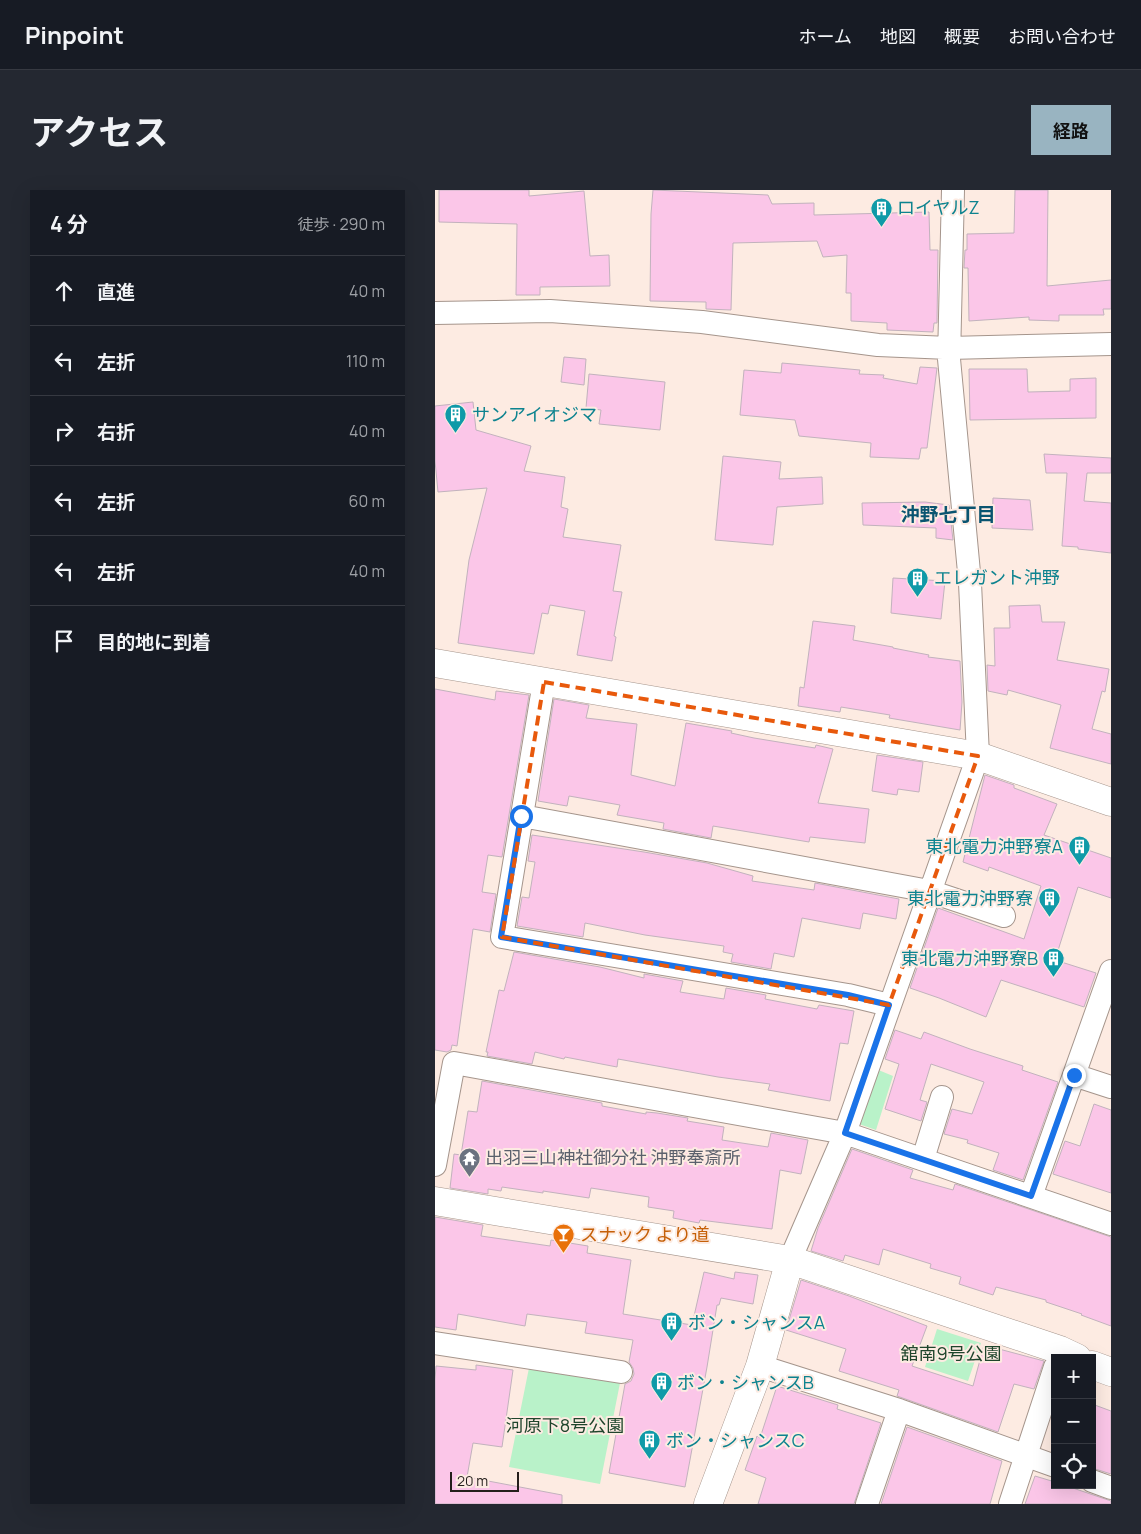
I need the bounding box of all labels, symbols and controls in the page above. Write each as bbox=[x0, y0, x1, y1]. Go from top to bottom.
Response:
text: Pinpoint bbox=[25, 18, 124, 51]
text: ホーム bbox=[799, 24, 852, 48]
text: 地図 bbox=[880, 24, 916, 48]
text: 概要 bbox=[944, 24, 980, 48]
text: お問い合わせ bbox=[1008, 24, 1116, 48]
button: 経路 bbox=[1031, 105, 1111, 155]
text: アクセス bbox=[30, 108, 168, 156]
place label: ロイヤルZ bbox=[897, 195, 980, 219]
building icon: ロイヤルZ bbox=[869, 196, 893, 227]
text: 4 分 bbox=[50, 210, 88, 238]
text: 徒歩 · 290 m bbox=[297, 213, 385, 235]
icon: ahead bbox=[50, 277, 78, 305]
text: 直進 bbox=[97, 279, 135, 305]
text: 40 m bbox=[349, 280, 385, 302]
icon: left bbox=[50, 347, 78, 375]
text: 左折 bbox=[97, 349, 135, 375]
text: 110 m bbox=[346, 350, 385, 372]
place label: サンアイオジマ bbox=[472, 402, 597, 426]
building icon: サンアイオジマ bbox=[444, 403, 468, 434]
icon: right bbox=[50, 417, 78, 445]
text: 右折 bbox=[97, 419, 135, 445]
text: 40 m bbox=[349, 420, 385, 442]
icon: left bbox=[50, 487, 78, 515]
text: 左折 bbox=[97, 489, 135, 515]
text: 60 m bbox=[349, 490, 385, 512]
district label: 沖野七丁目 bbox=[900, 501, 996, 527]
icon: left bbox=[50, 557, 78, 585]
text: 左折 bbox=[97, 559, 135, 585]
text: 40 m bbox=[349, 560, 385, 582]
place label: エレガント沖野 bbox=[934, 565, 1060, 589]
building icon: エレガント沖野 bbox=[906, 566, 930, 597]
icon: arrive bbox=[50, 627, 78, 655]
text: 目的地に到着 bbox=[97, 629, 211, 655]
route start bbox=[510, 805, 533, 828]
place label: 東北電力沖野寮A bbox=[926, 834, 1064, 858]
building icon: 東北電力沖野寮A bbox=[1067, 835, 1091, 866]
place label: 東北電力沖野寮 bbox=[907, 886, 1033, 910]
building icon: 東北電力沖野寮 bbox=[1037, 887, 1061, 918]
place label: 東北電力沖野寮B bbox=[901, 946, 1038, 970]
building icon: 東北電力沖野寮B bbox=[1042, 947, 1066, 978]
route end bbox=[1063, 1064, 1086, 1087]
place label: 出羽三山神社御分社 沖野奉斎所 bbox=[485, 1145, 741, 1169]
temple icon: 出羽三山神社御分社 沖野奉斎所 bbox=[457, 1146, 481, 1177]
place label: スナック より道 bbox=[580, 1222, 709, 1246]
bar icon: スナック より道 bbox=[552, 1223, 576, 1254]
place label: ボン・シャンスA bbox=[688, 1310, 826, 1334]
building icon: ボン・シャンスA bbox=[660, 1311, 684, 1342]
park label: 舘南9号公園 bbox=[900, 1341, 1002, 1365]
map controls bbox=[1051, 1354, 1096, 1489]
button: + bbox=[1051, 1354, 1096, 1399]
place label: ボン・シャンスB bbox=[677, 1370, 814, 1394]
building icon: ボン・シャンスB bbox=[649, 1371, 673, 1402]
button: − bbox=[1051, 1399, 1096, 1444]
park label: 河原下8号公園 bbox=[506, 1413, 624, 1437]
place label: ボン・シャンスC bbox=[666, 1428, 805, 1452]
building icon: ボン・シャンスC bbox=[638, 1429, 662, 1460]
button: locate bbox=[1051, 1444, 1096, 1489]
scale bar bbox=[450, 1469, 519, 1492]
text: 20 m bbox=[457, 1471, 488, 1490]

